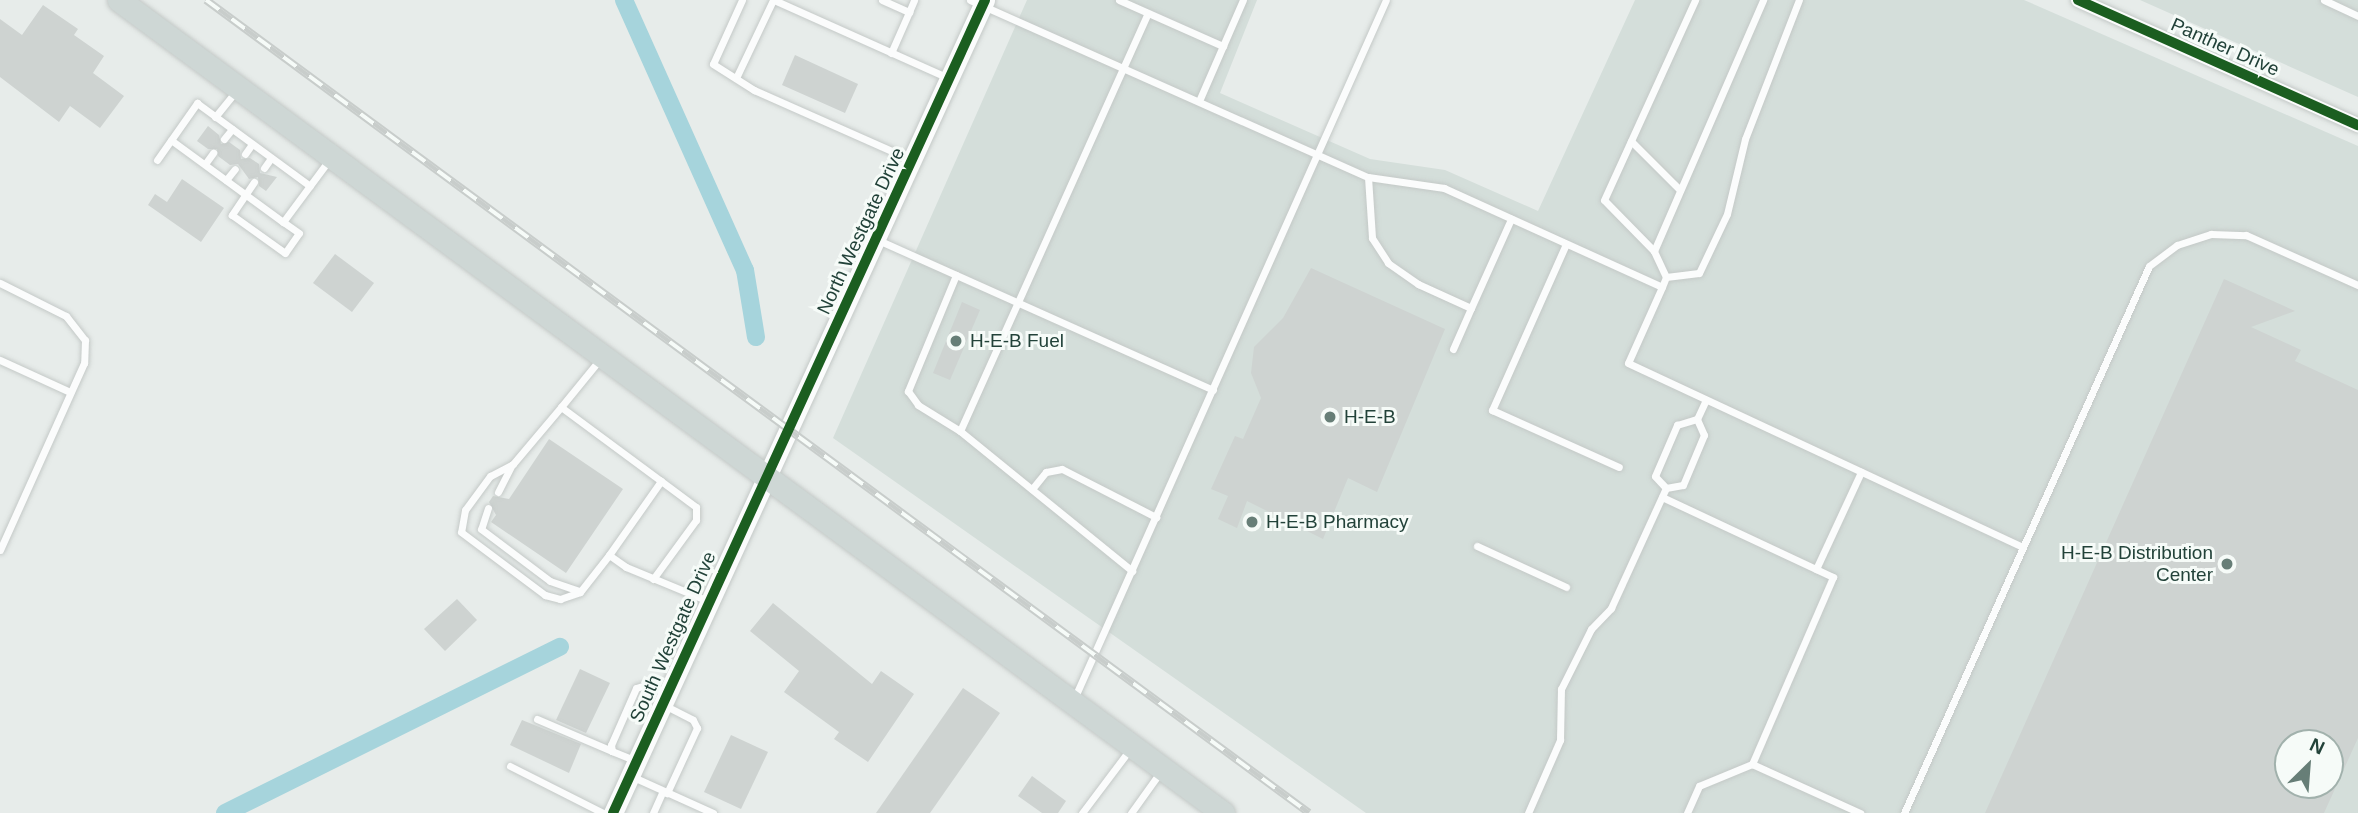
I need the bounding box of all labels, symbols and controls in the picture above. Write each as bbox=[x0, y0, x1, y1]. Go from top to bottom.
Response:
street label: Panther Drive bbox=[2167, 13, 2283, 81]
street label: North Westgate Drive bbox=[812, 144, 910, 318]
place label: H-E-B Fuel bbox=[970, 330, 1064, 352]
marker: H-E-B Fuel bbox=[948, 333, 964, 349]
place label: H-E-B bbox=[1344, 406, 1396, 428]
marker: H-E-B bbox=[1322, 409, 1338, 425]
place label: H-E-B Pharmacy bbox=[1266, 511, 1409, 533]
marker: H-E-B Pharmacy bbox=[1244, 514, 1260, 530]
place label: H-E-B Distribution Center bbox=[2061, 542, 2213, 586]
street label: South Westgate Drive bbox=[625, 548, 721, 726]
marker: H-E-B Distribution Center bbox=[2219, 556, 2235, 572]
north arrow bbox=[2274, 729, 2344, 799]
text: N bbox=[2307, 734, 2328, 759]

